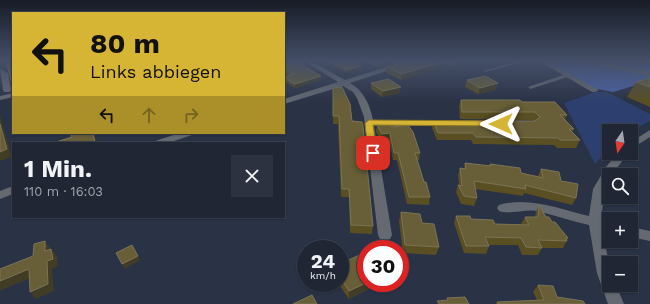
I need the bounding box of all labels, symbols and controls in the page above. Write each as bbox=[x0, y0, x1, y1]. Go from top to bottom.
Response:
text: 80 m bbox=[90, 27, 160, 60]
icon: left bbox=[24, 28, 76, 80]
text: Links abbiegen bbox=[90, 61, 221, 82]
position arrow bbox=[480, 103, 522, 145]
icon: left bbox=[96, 104, 118, 126]
icon: ahead bbox=[138, 104, 160, 126]
icon: right bbox=[180, 104, 202, 126]
north arrow bbox=[602, 124, 638, 160]
map controls bbox=[602, 124, 638, 292]
pin bbox=[356, 136, 390, 170]
icon: arrive bbox=[362, 142, 384, 164]
text: 1 Min. bbox=[24, 155, 92, 183]
button: close bbox=[231, 155, 273, 197]
button: search bbox=[602, 168, 638, 204]
text: 110 m · 16:03 bbox=[24, 184, 103, 199]
button: + bbox=[602, 212, 638, 248]
speed limit sign: 30 bbox=[357, 240, 409, 292]
text: 24 bbox=[311, 249, 335, 273]
button: − bbox=[602, 256, 638, 292]
text: km/h bbox=[310, 270, 336, 281]

